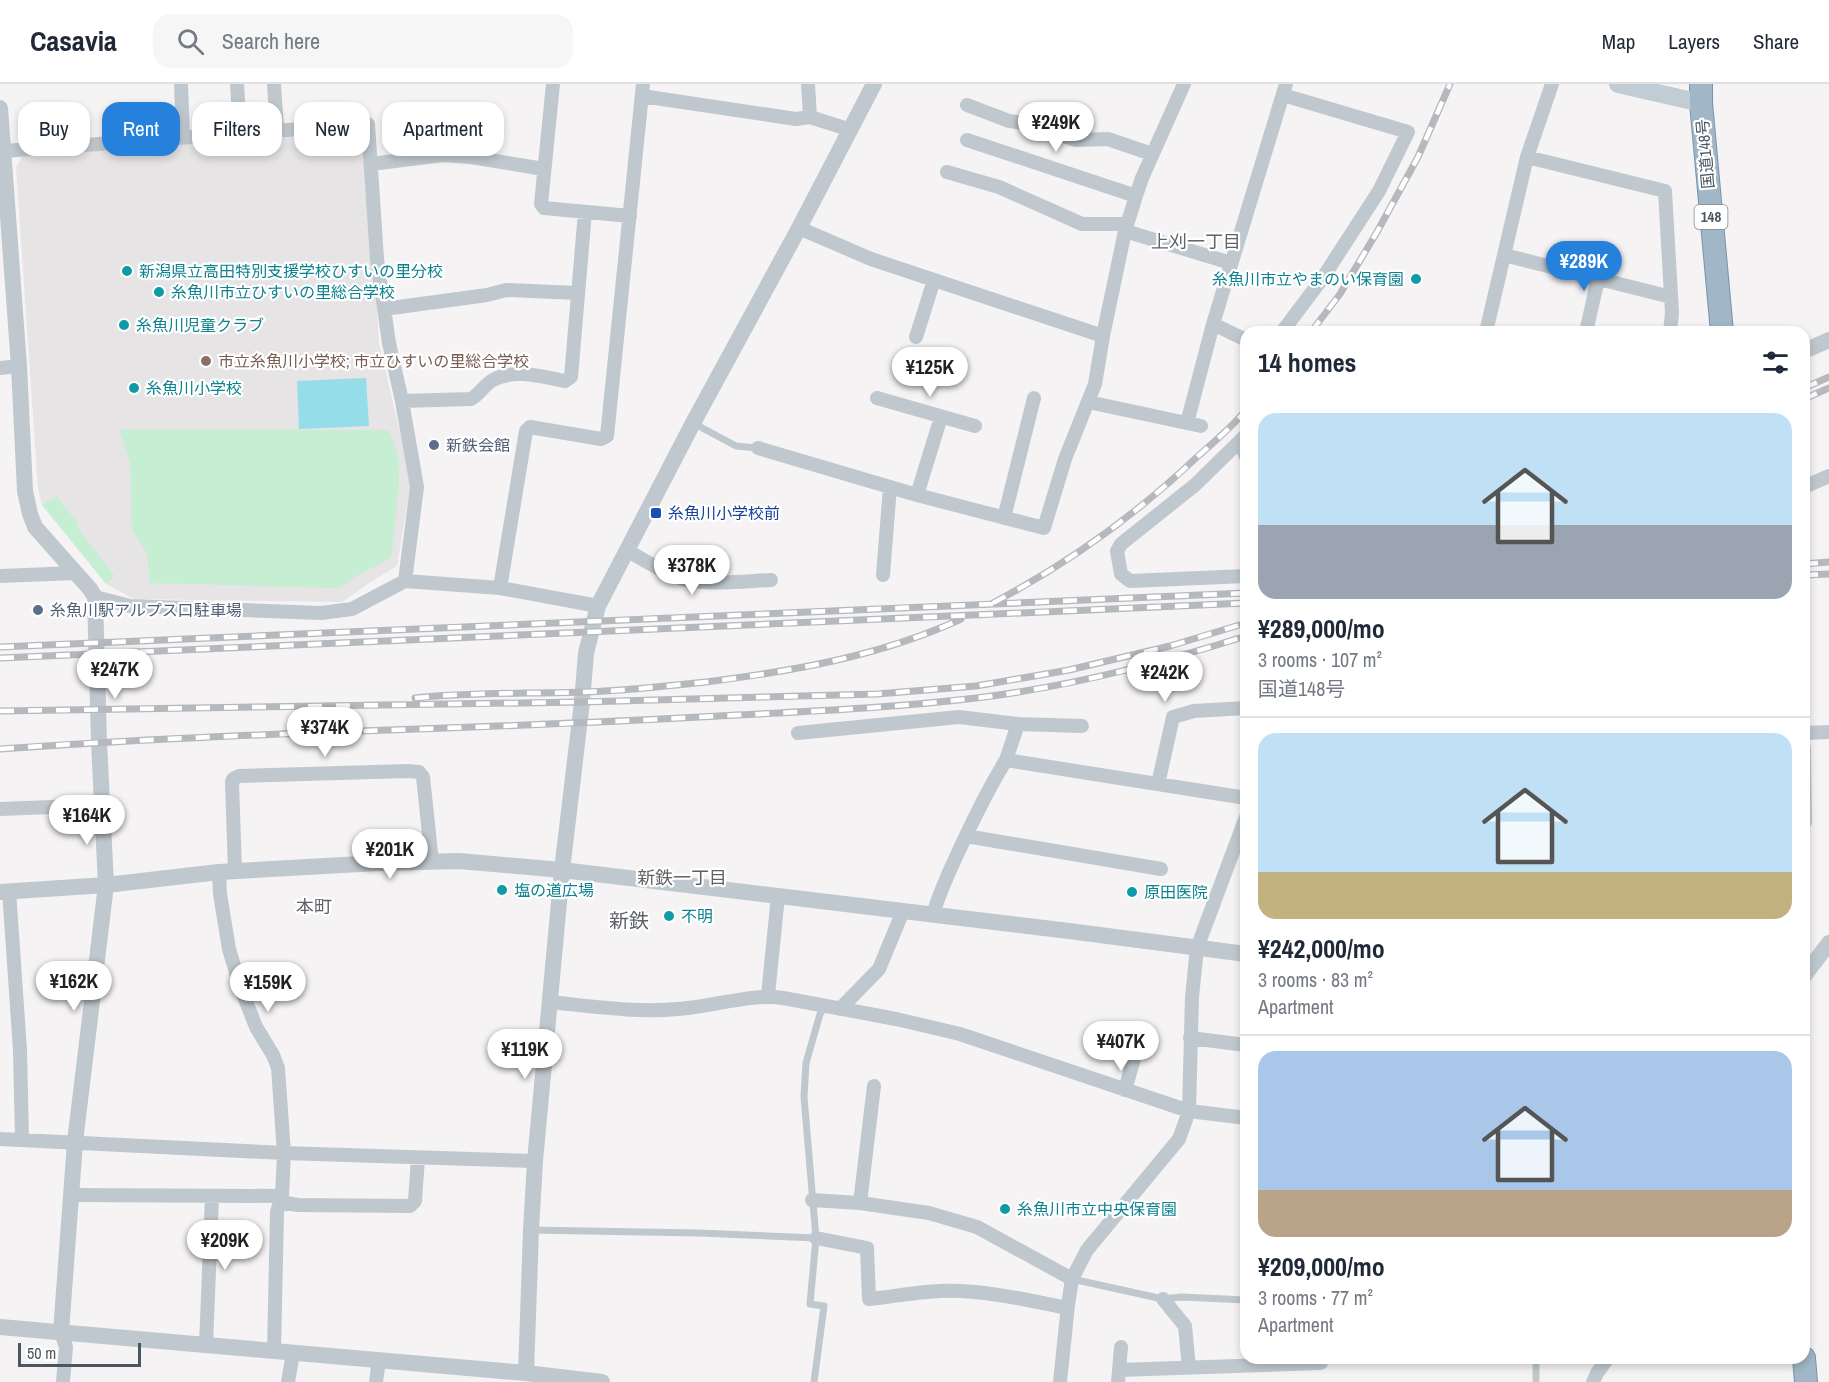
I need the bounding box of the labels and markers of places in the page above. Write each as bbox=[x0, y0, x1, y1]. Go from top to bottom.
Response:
pin: ¥249K bbox=[1014, 102, 1098, 153]
pin: ¥289K bbox=[1542, 241, 1626, 292]
place label: 新潟県立高田特別支援学校ひすいの里分校 bbox=[139, 260, 443, 282]
marker: 新潟県立高田特別支援学校ひすいの里分校 bbox=[120, 264, 134, 278]
place label: 糸魚川市立やまのい保育園 bbox=[1212, 268, 1404, 290]
marker: 糸魚川市立やまのい保育園 bbox=[1409, 272, 1423, 286]
place label: 糸魚川市立ひすいの里総合学校 bbox=[171, 281, 395, 303]
marker: 糸魚川市立ひすいの里総合学校 bbox=[152, 285, 166, 299]
place label: 糸魚川児童クラブ bbox=[136, 314, 264, 336]
marker: 糸魚川児童クラブ bbox=[117, 318, 131, 332]
pin: ¥125K bbox=[888, 347, 972, 398]
place label: 市立糸魚川小学校; 市立ひすいの里総合学校 bbox=[218, 350, 529, 372]
marker: 市立糸魚川小学校; 市立ひすいの里総合学校 bbox=[199, 354, 213, 368]
place label: 糸魚川小学校 bbox=[146, 377, 242, 399]
marker: 糸魚川小学校 bbox=[127, 381, 141, 395]
place label: 新鉄会館 bbox=[446, 434, 510, 456]
marker: 新鉄会館 bbox=[427, 438, 441, 452]
place label: 糸魚川小学校前 bbox=[668, 502, 780, 524]
marker: 糸魚川小学校前 bbox=[649, 506, 663, 520]
pin: ¥378K bbox=[650, 545, 734, 596]
place label: 糸魚川駅アルプス口駐車場 bbox=[50, 599, 242, 621]
marker: 糸魚川駅アルプス口駐車場 bbox=[31, 603, 45, 617]
pin: ¥247K bbox=[73, 649, 157, 700]
pin: ¥242K bbox=[1123, 652, 1207, 703]
pin: ¥374K bbox=[283, 707, 367, 758]
pin: ¥164K bbox=[45, 795, 129, 846]
pin: ¥201K bbox=[348, 829, 432, 880]
place label: 塩の道広場 bbox=[514, 879, 594, 901]
place label: 原田医院 bbox=[1144, 881, 1208, 903]
marker: 塩の道広場 bbox=[495, 883, 509, 897]
marker: 原田医院 bbox=[1125, 885, 1139, 899]
place label: 不明 bbox=[681, 905, 713, 927]
marker: 不明 bbox=[662, 909, 676, 923]
pin: ¥162K bbox=[32, 961, 116, 1012]
pin: ¥159K bbox=[226, 962, 310, 1013]
pin: ¥407K bbox=[1079, 1021, 1163, 1072]
pin: ¥119K bbox=[483, 1029, 567, 1080]
place label: 糸魚川市立中央保育園 bbox=[1017, 1198, 1177, 1220]
marker: 糸魚川市立中央保育園 bbox=[998, 1202, 1012, 1216]
pin: ¥209K bbox=[183, 1220, 267, 1271]

